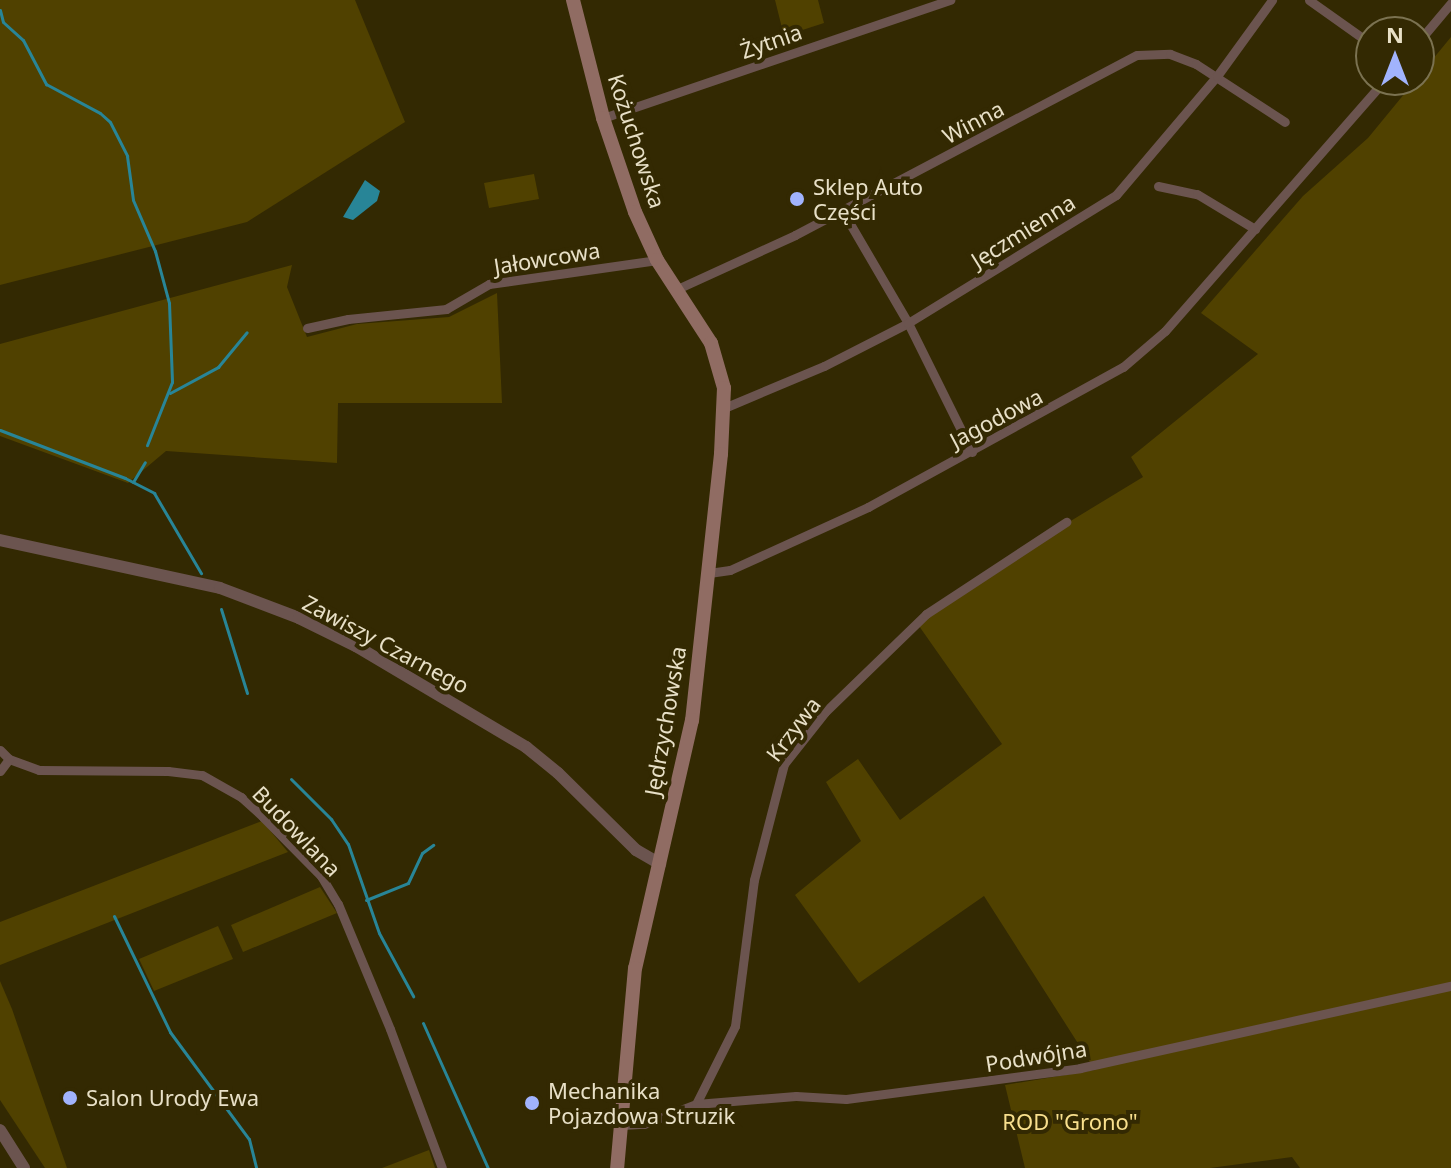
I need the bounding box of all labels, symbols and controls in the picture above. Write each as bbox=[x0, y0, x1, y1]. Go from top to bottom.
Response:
north arrow bbox=[1355, 16, 1435, 96]
street label: Żytnia bbox=[737, 18, 805, 64]
text: N bbox=[1386, 19, 1404, 49]
street label: Kożuchowska bbox=[603, 71, 671, 211]
street label: Winna bbox=[938, 95, 1008, 149]
place label: Sklep Auto Części bbox=[813, 173, 923, 224]
street label: Jęczmienna bbox=[966, 189, 1080, 273]
marker: Sklep Auto Części bbox=[788, 190, 806, 208]
street label: Jałowcowa bbox=[492, 237, 602, 279]
street label: Jagodowa bbox=[945, 383, 1047, 453]
street label: Zawiszy Czarnego bbox=[298, 589, 474, 699]
street label: Jędrzychowska bbox=[639, 644, 691, 798]
street label: Krzywa bbox=[760, 692, 826, 766]
street label: Budowlana bbox=[247, 780, 347, 882]
street label: Podwójna bbox=[983, 1035, 1089, 1077]
place label: Mechanika Pojazdowa Struzik bbox=[548, 1077, 735, 1128]
place label: Salon Urody Ewa bbox=[86, 1085, 259, 1111]
marker: Salon Urody Ewa bbox=[61, 1089, 79, 1107]
marker: Mechanika Pojazdowa Struzik bbox=[523, 1094, 541, 1112]
park label: ROD "Grono" bbox=[1002, 1109, 1138, 1135]

